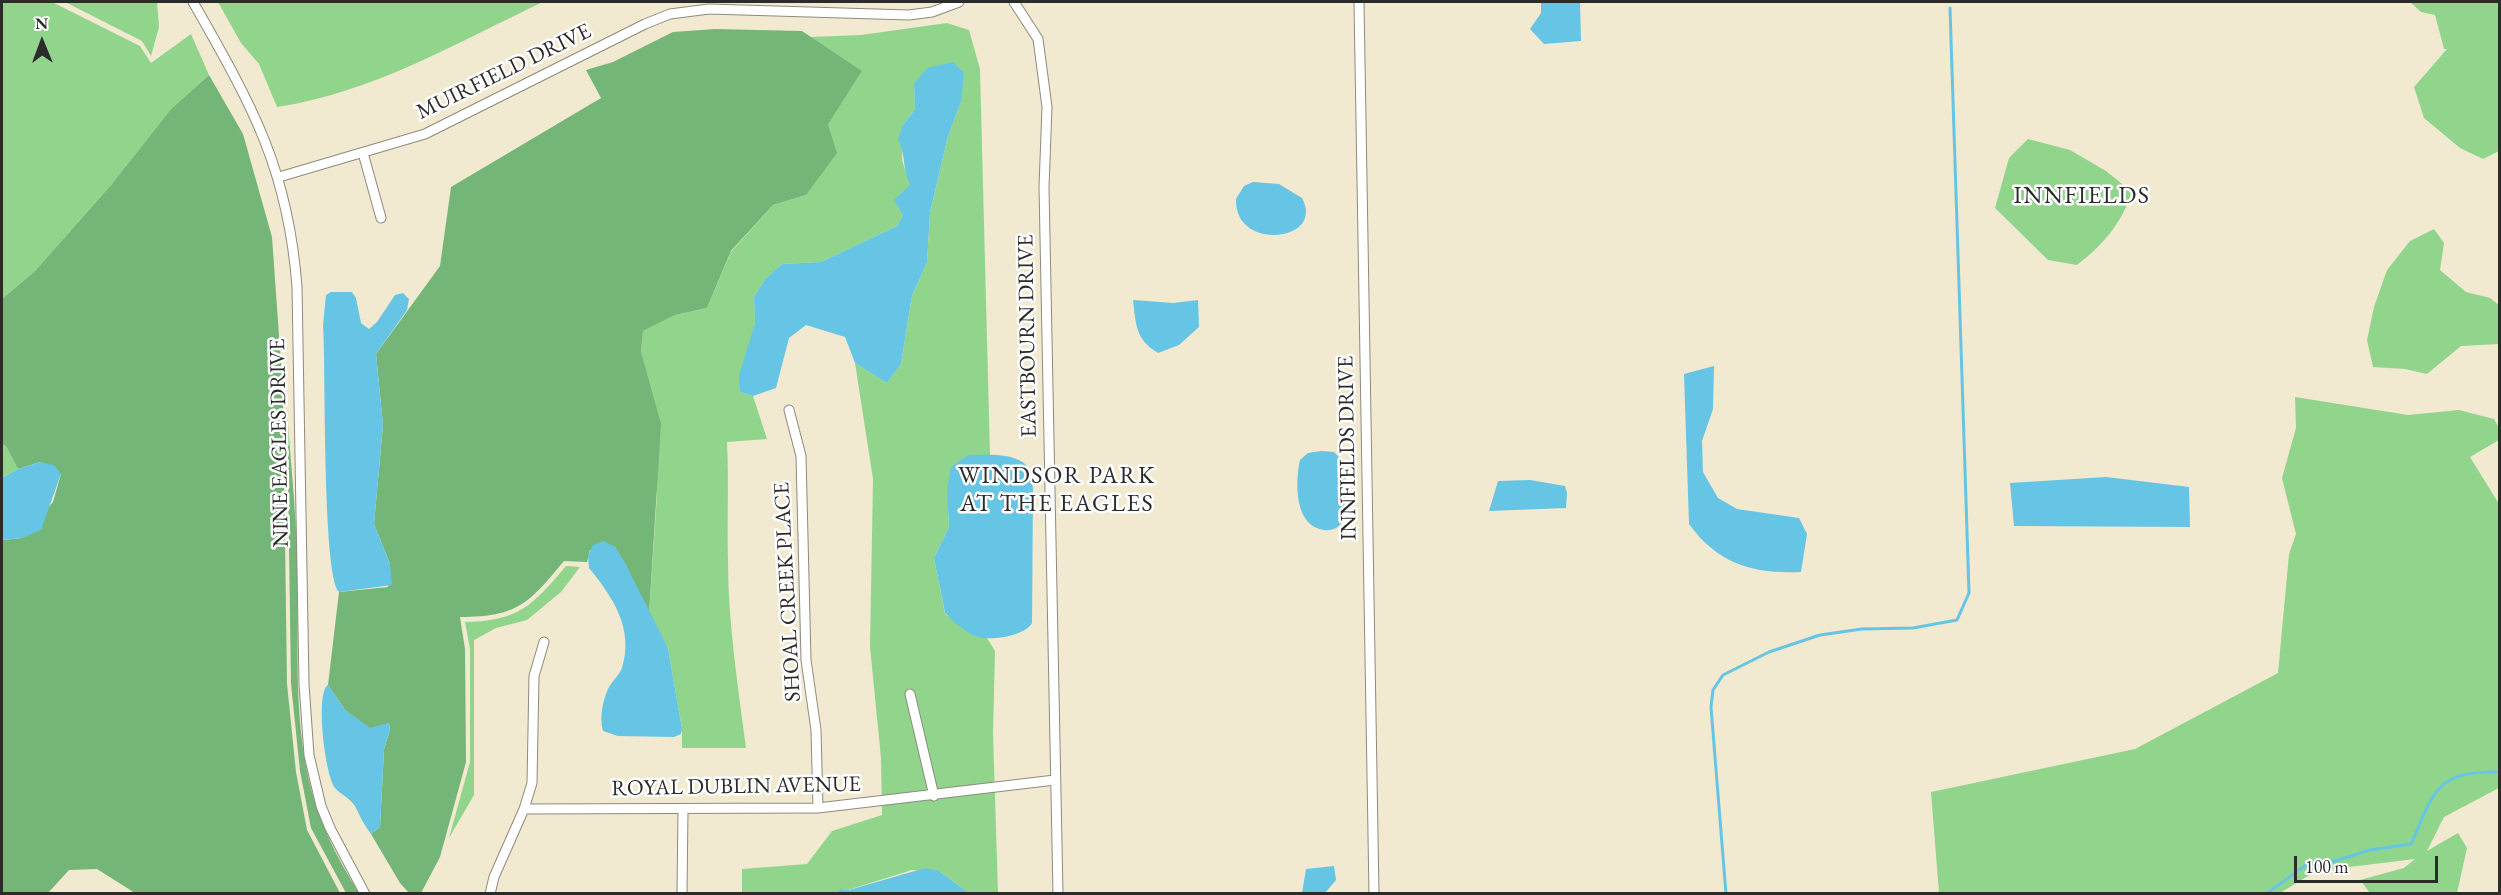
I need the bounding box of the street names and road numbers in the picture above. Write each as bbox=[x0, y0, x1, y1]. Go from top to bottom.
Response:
street label: MUIRFIELD DRIVE bbox=[412, 18, 596, 126]
street label: EASTBOURN DRIVE bbox=[1013, 234, 1043, 438]
street label: NINE EAGLES DRIVE bbox=[265, 338, 295, 548]
street label: INNFIELDS DRIVE bbox=[1333, 356, 1363, 540]
street label: SHOAL CREEK PLACE bbox=[769, 482, 807, 702]
street label: ROYAL DUBLIN AVENUE bbox=[611, 772, 861, 802]

